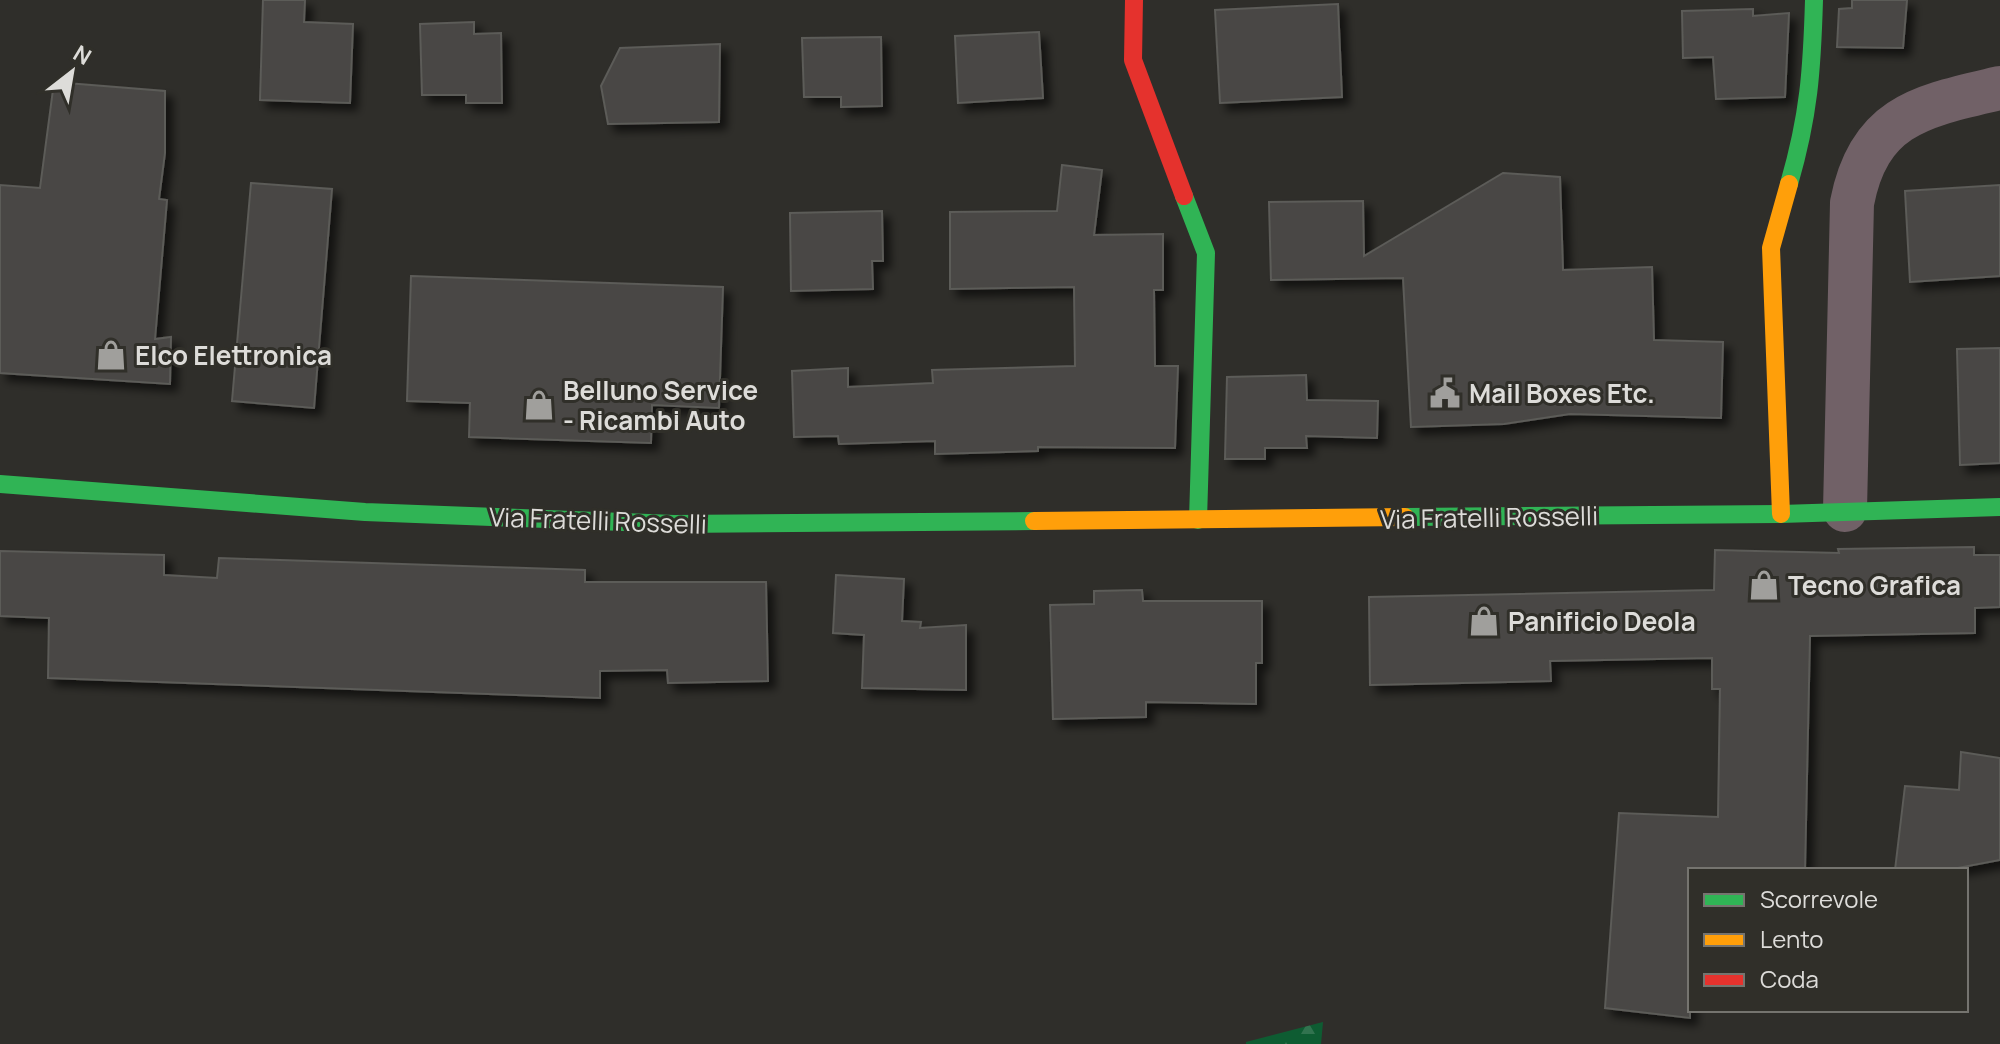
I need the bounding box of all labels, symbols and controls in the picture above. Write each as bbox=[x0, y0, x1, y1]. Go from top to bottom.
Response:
north arrow bbox=[32, 32, 112, 112]
text: N bbox=[68, 38, 97, 72]
place label: Elco Elettronica bbox=[135, 337, 332, 373]
shop icon: Elco Elettronica bbox=[94, 338, 128, 372]
place label: Belluno Service - Ricambi Auto bbox=[563, 372, 758, 438]
place label: Mail Boxes Etc. bbox=[1469, 375, 1655, 411]
public building icon: Mail Boxes Etc. bbox=[1428, 376, 1462, 410]
shop icon: Belluno Service - Ricambi Auto bbox=[522, 388, 556, 422]
street label: Via Fratelli Rosselli bbox=[1380, 497, 1598, 537]
street label: Via Fratelli Rosselli bbox=[488, 498, 708, 542]
place label: Tecno Grafica bbox=[1788, 567, 1961, 603]
shop icon: Tecno Grafica bbox=[1747, 568, 1781, 602]
place label: Panificio Deola bbox=[1508, 603, 1696, 639]
shop icon: Panificio Deola bbox=[1467, 604, 1501, 638]
legend bbox=[1688, 868, 1968, 1012]
text: Scorrevole bbox=[1760, 882, 1878, 915]
text: Lento bbox=[1760, 922, 1824, 955]
text: Coda bbox=[1760, 962, 1819, 995]

